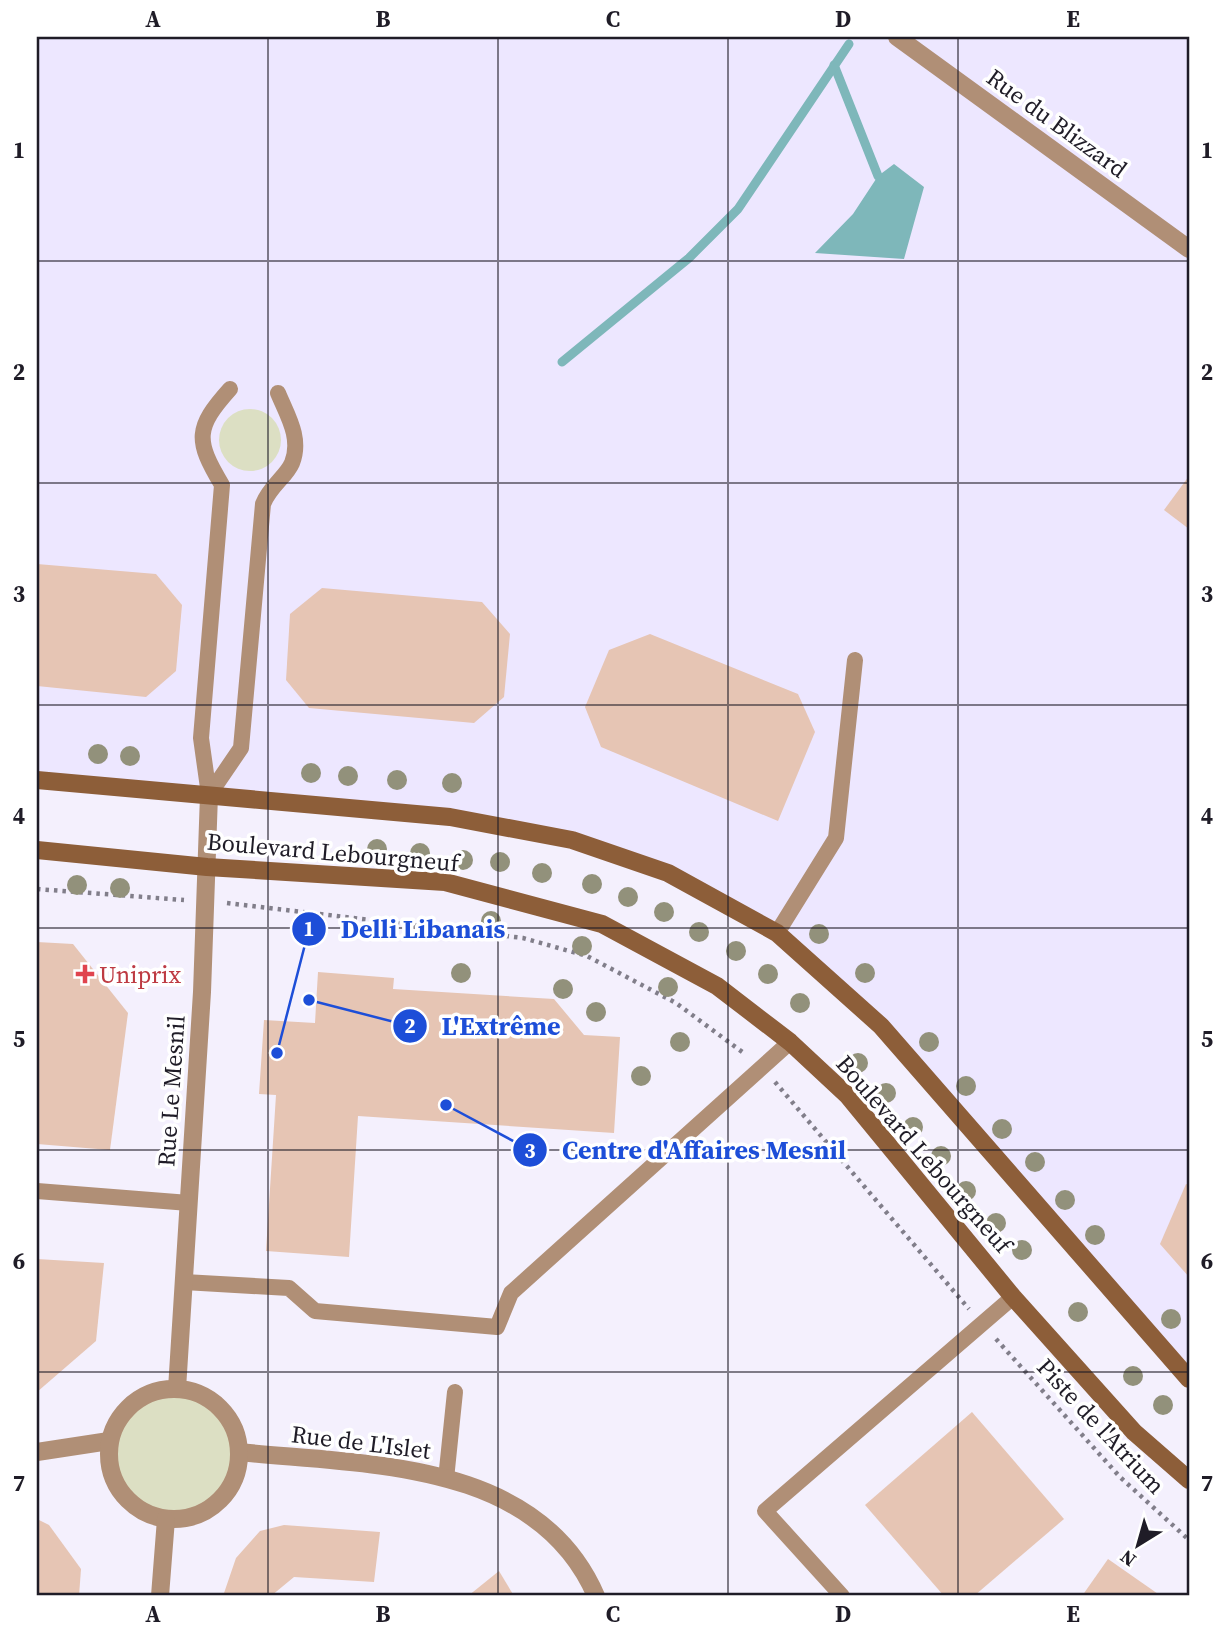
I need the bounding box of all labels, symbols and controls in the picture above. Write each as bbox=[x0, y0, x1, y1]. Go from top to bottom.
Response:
text: A bbox=[145, 3, 161, 35]
text: B bbox=[376, 3, 391, 35]
text: C bbox=[606, 3, 620, 35]
text: D bbox=[835, 3, 851, 35]
text: E bbox=[1066, 3, 1080, 35]
street label: Rue du Blizzard bbox=[980, 61, 1134, 186]
text: 1 bbox=[13, 134, 25, 166]
text: 1 bbox=[1201, 134, 1213, 166]
text: 2 bbox=[13, 356, 25, 388]
text: 2 bbox=[1201, 356, 1213, 388]
text: 3 bbox=[13, 578, 25, 610]
text: 3 bbox=[1201, 578, 1213, 610]
text: 4 bbox=[13, 800, 25, 832]
text: 4 bbox=[1201, 800, 1213, 832]
street label: Boulevard Lebourgneuf bbox=[206, 825, 463, 880]
callout: Delli Libanais bbox=[291, 905, 519, 952]
text: Delli Libanais bbox=[341, 911, 505, 947]
text: 1 bbox=[303, 914, 315, 943]
place label: Uniprix bbox=[99, 958, 181, 991]
marker: Uniprix bbox=[77, 966, 93, 982]
callout: L'Extrême bbox=[392, 1002, 575, 1049]
text: L'Extrême bbox=[441, 1008, 561, 1044]
text: 2 bbox=[404, 1011, 416, 1040]
street label: Rue Le Mesnil bbox=[149, 1014, 193, 1168]
text: 5 bbox=[13, 1023, 25, 1055]
text: 5 bbox=[1201, 1023, 1213, 1055]
street label: Boulevard Lebourgneuf bbox=[829, 1048, 1021, 1262]
callout: Centre d'Affaires Mesnil bbox=[513, 1127, 860, 1174]
text: Centre d'Affaires Mesnil bbox=[562, 1132, 846, 1168]
text: 3 bbox=[524, 1136, 536, 1165]
text: 6 bbox=[13, 1245, 25, 1277]
text: 6 bbox=[1201, 1245, 1213, 1277]
street label: Piste de l'Atrium bbox=[1030, 1351, 1172, 1501]
street label: Rue de L'Islet bbox=[289, 1417, 433, 1467]
text: 7 bbox=[13, 1467, 25, 1499]
text: 7 bbox=[1201, 1467, 1213, 1499]
north arrow bbox=[1104, 1510, 1174, 1580]
text: N bbox=[1114, 1544, 1141, 1573]
text: A bbox=[145, 1598, 161, 1630]
text: B bbox=[376, 1598, 391, 1630]
text: C bbox=[606, 1598, 620, 1630]
text: D bbox=[835, 1598, 851, 1630]
text: E bbox=[1066, 1598, 1080, 1630]

